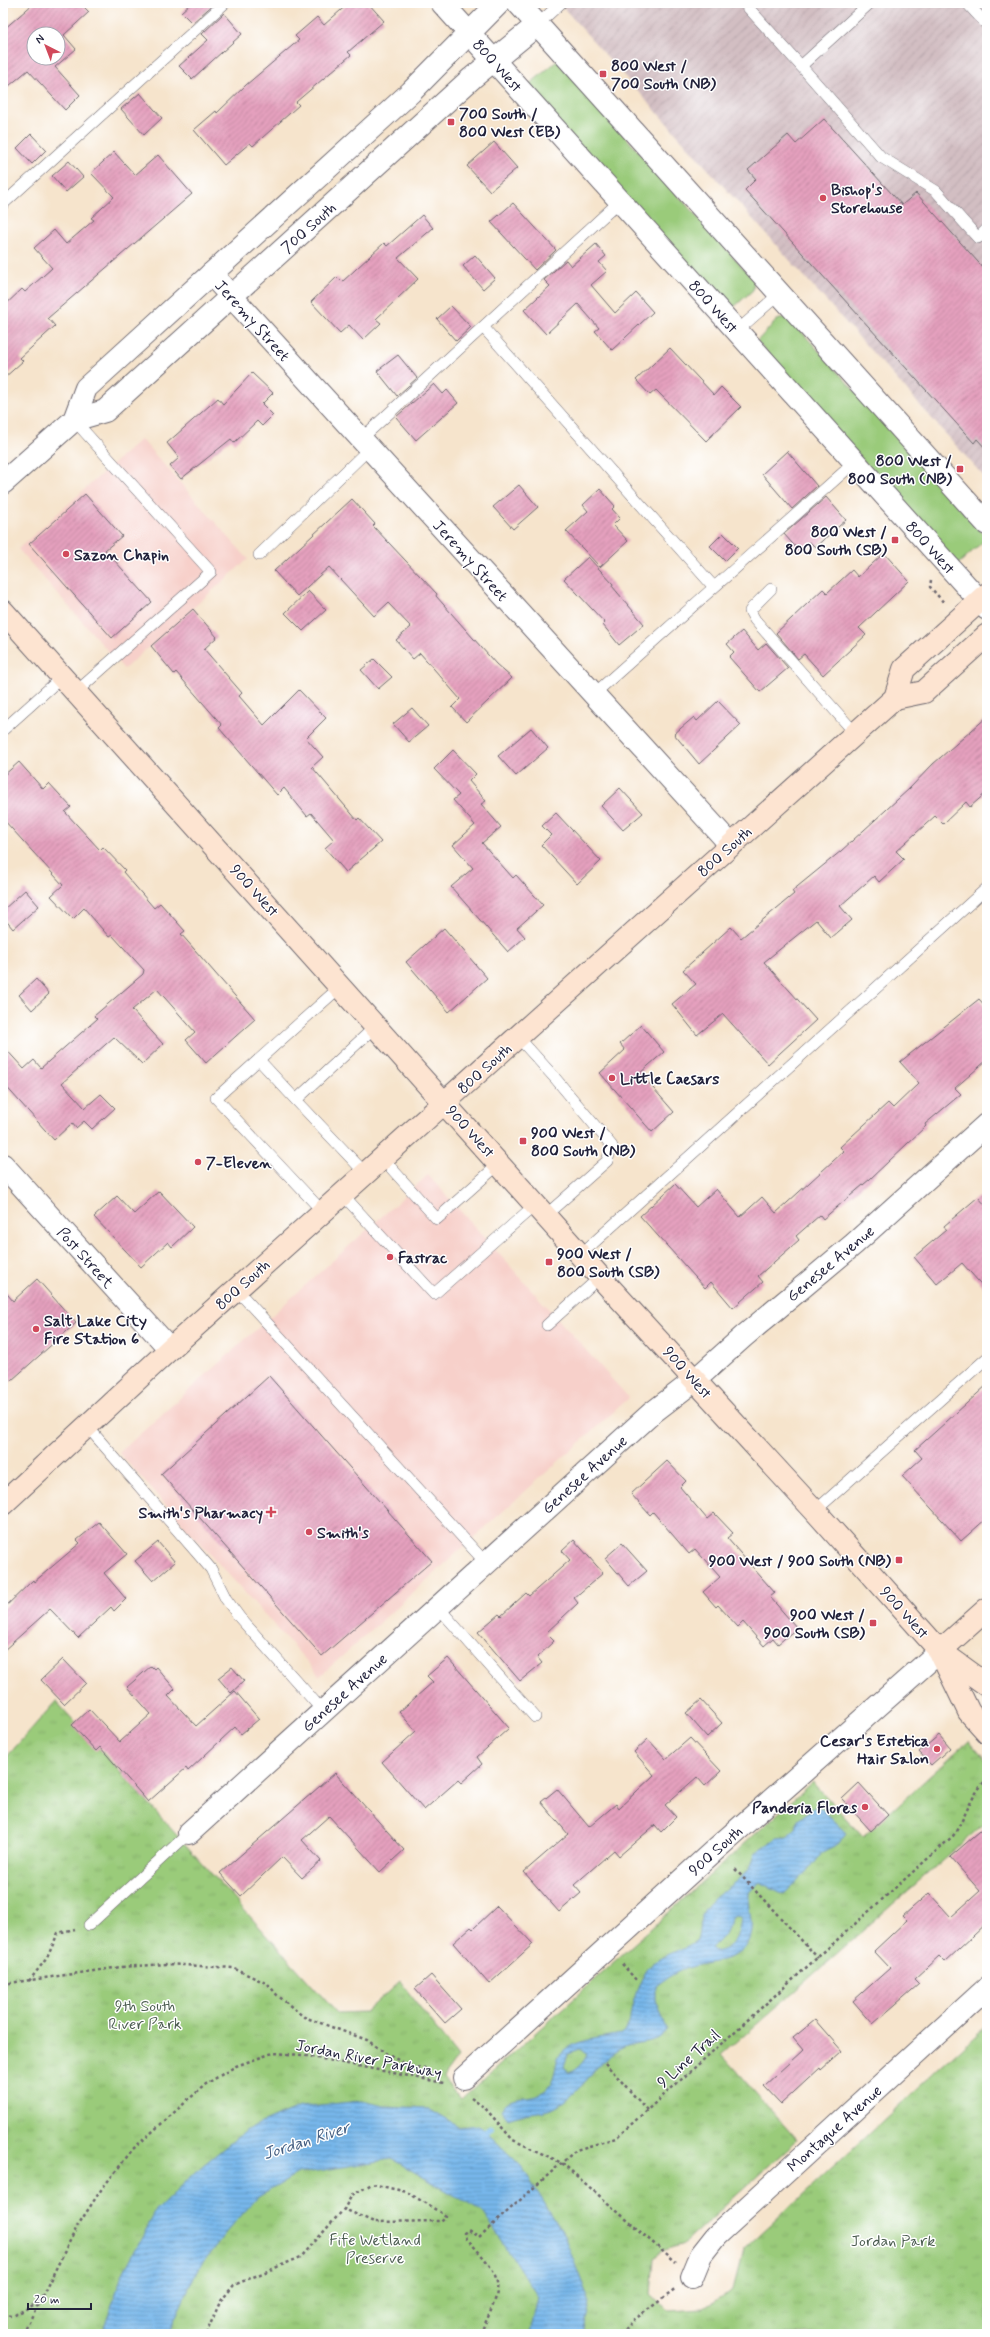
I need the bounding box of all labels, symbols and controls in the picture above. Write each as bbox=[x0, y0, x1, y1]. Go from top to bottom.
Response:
north arrow bbox=[26, 26, 66, 66]
text: N bbox=[33, 32, 47, 47]
street label: 800 West bbox=[467, 35, 526, 97]
place label: 800 West / 700 South (NB) bbox=[611, 56, 716, 95]
marker: 800 West / 700 South (NB) bbox=[598, 69, 608, 79]
place label: 700 South / 800 West (EB) bbox=[459, 104, 561, 143]
marker: 700 South / 800 West (EB) bbox=[446, 117, 456, 127]
place label: Bishop's Storehouse bbox=[831, 180, 903, 219]
marker: Bishop's Storehouse bbox=[818, 193, 828, 203]
street label: 700 South bbox=[277, 198, 341, 259]
street label: Jeremy Street bbox=[210, 276, 294, 366]
street label: 800 West bbox=[683, 276, 742, 338]
place label: 800 West / 800 South (NB) bbox=[848, 451, 952, 490]
marker: 800 West / 800 South (NB) bbox=[955, 464, 965, 474]
street label: Jeremy Street bbox=[428, 516, 512, 606]
street label: 800 West bbox=[900, 517, 959, 579]
place label: 800 West / 800 South (SB) bbox=[785, 522, 887, 561]
marker: 800 West / 800 South (SB) bbox=[890, 535, 900, 545]
place label: Sazon Chapin bbox=[74, 545, 169, 566]
marker: Sazon Chapin bbox=[61, 549, 71, 559]
street label: 800 South bbox=[693, 822, 757, 882]
street label: 900 West bbox=[225, 860, 283, 922]
street label: 800 South bbox=[453, 1039, 517, 1099]
place label: Little Caesars bbox=[620, 1069, 719, 1090]
marker: Little Caesars bbox=[607, 1073, 617, 1083]
street label: 900 West bbox=[441, 1101, 499, 1163]
place label: 900 West / 800 South (NB) bbox=[531, 1123, 635, 1162]
marker: 900 West / 800 South (NB) bbox=[518, 1136, 528, 1146]
place label: 7-Eleven bbox=[206, 1153, 272, 1174]
marker: 7-Eleven bbox=[193, 1157, 203, 1167]
street label: Genesee Avenue bbox=[783, 1221, 879, 1307]
street label: Post Street bbox=[52, 1223, 118, 1294]
place label: 900 West / 800 South (SB) bbox=[557, 1244, 660, 1283]
place label: Fastrac bbox=[398, 1248, 448, 1269]
marker: Fastrac bbox=[385, 1252, 395, 1262]
street label: 800 South bbox=[211, 1255, 275, 1315]
marker: 900 West / 800 South (SB) bbox=[544, 1257, 554, 1267]
place label: Salt Lake City Fire Station 6 bbox=[44, 1311, 147, 1350]
marker: Salt Lake City Fire Station 6 bbox=[31, 1324, 41, 1334]
street label: 900 West bbox=[658, 1342, 716, 1404]
street label: Genesee Avenue bbox=[538, 1431, 632, 1519]
place label: Smith's Pharmacy bbox=[138, 1503, 263, 1524]
marker: Smith's Pharmacy bbox=[266, 1507, 276, 1517]
place label: Smith's bbox=[317, 1523, 370, 1544]
marker: Smith's bbox=[304, 1527, 314, 1537]
place label: 900 West / 900 South (NB) bbox=[709, 1551, 891, 1572]
marker: 900 West / 900 South (NB) bbox=[894, 1555, 904, 1565]
street label: 900 West bbox=[875, 1582, 933, 1644]
place label: 900 West / 900 South (SB) bbox=[764, 1605, 865, 1644]
marker: 900 West / 900 South (SB) bbox=[868, 1618, 878, 1628]
street label: Genesee Avenue bbox=[298, 1649, 392, 1737]
place label: Cesar's Estetica Hair Salon bbox=[820, 1731, 929, 1770]
marker: Cesar's Estetica Hair Salon bbox=[932, 1744, 942, 1754]
place label: Panderia Flores bbox=[752, 1798, 858, 1819]
marker: Panderia Flores bbox=[860, 1802, 870, 1812]
street label: 900 South bbox=[685, 1821, 747, 1881]
park label: 9th South River Park bbox=[108, 1996, 182, 2035]
street label: 9 Line Trail bbox=[653, 2025, 725, 2093]
street label: Jordan River Parkway bbox=[294, 2035, 444, 2084]
street label: Montague Avenue bbox=[783, 2081, 887, 2177]
water label: Jordan River bbox=[260, 2116, 354, 2165]
park label: Fife Wetland Preserve bbox=[329, 2230, 421, 2269]
park label: Jordan Park bbox=[851, 2231, 935, 2252]
scale bar bbox=[28, 2285, 91, 2311]
text: 20 m bbox=[34, 2292, 60, 2308]

